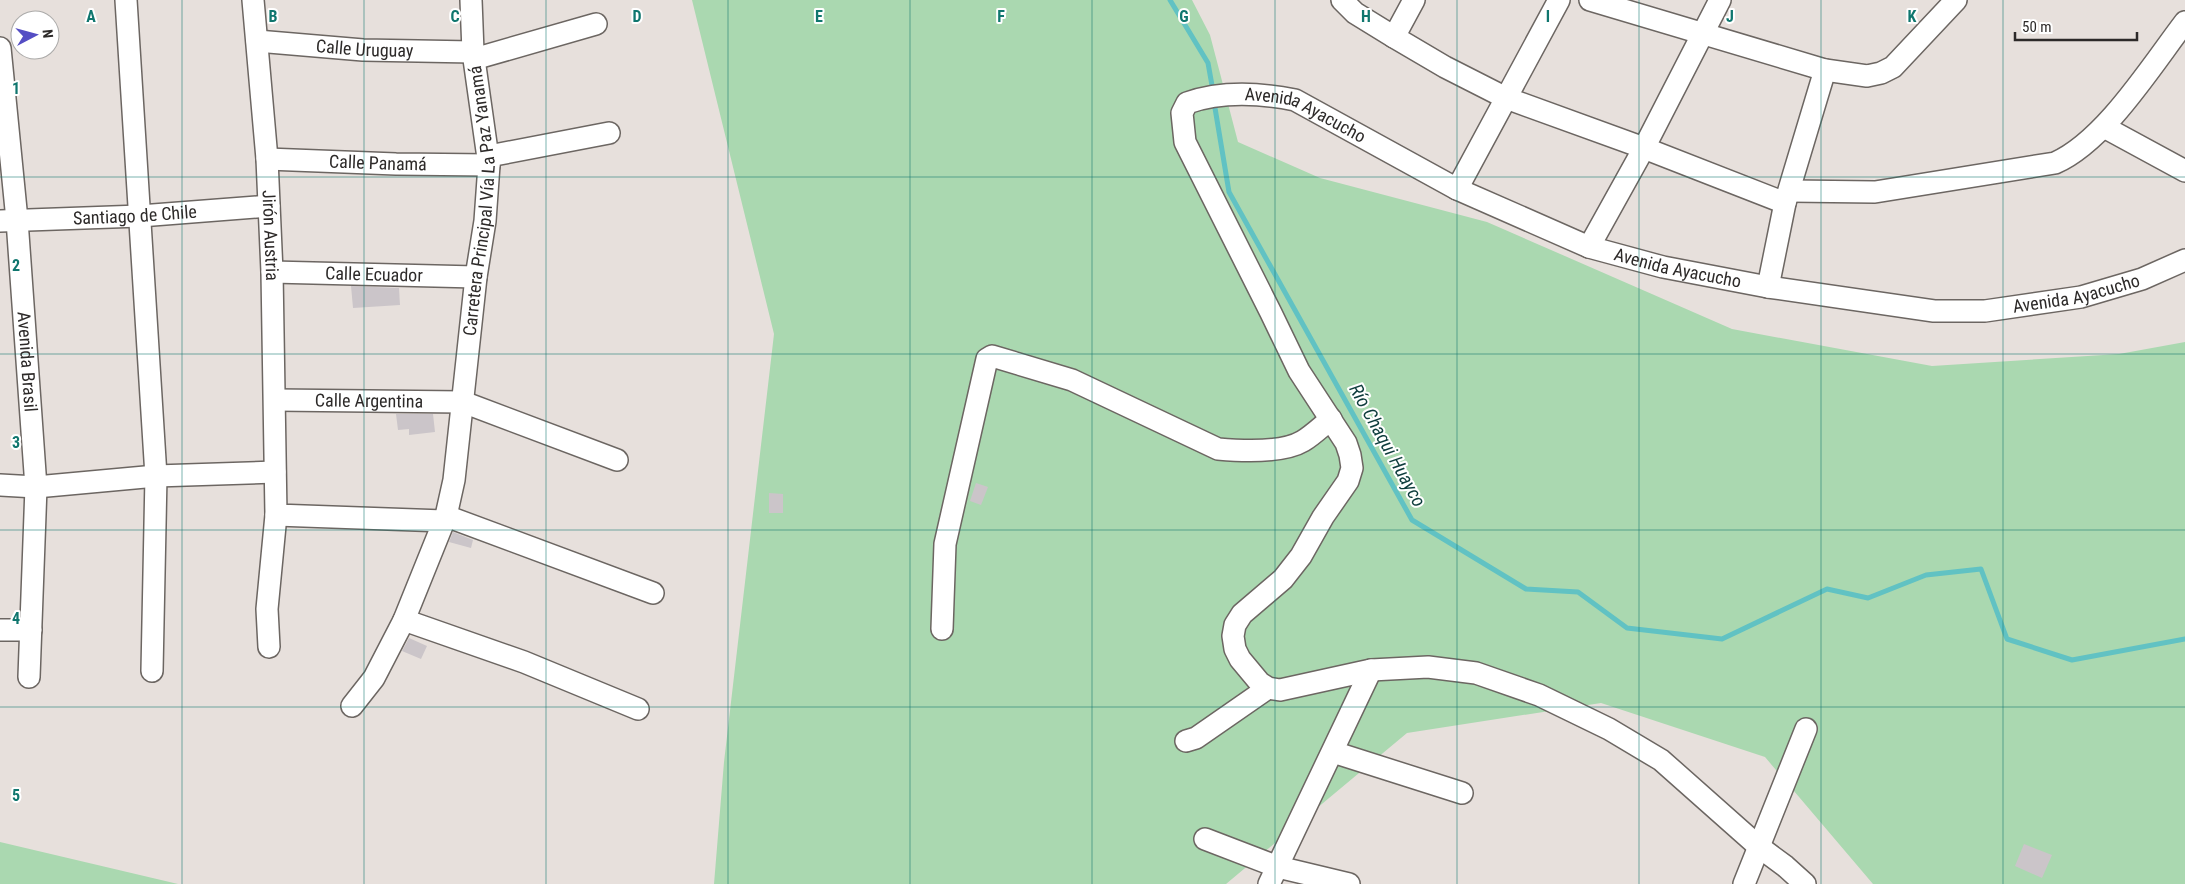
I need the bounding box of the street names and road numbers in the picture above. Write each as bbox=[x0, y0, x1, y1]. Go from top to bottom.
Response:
street label: Calle Uruguay bbox=[315, 35, 414, 61]
street label: Carretera Principal Vía La Paz Yanamá bbox=[459, 64, 499, 337]
street label: Avenida Ayacucho bbox=[1244, 83, 1370, 147]
street label: Calle Panamá bbox=[329, 150, 427, 174]
street label: Jirón Austria bbox=[258, 189, 283, 281]
street label: Santiago de Chile bbox=[73, 201, 198, 228]
street label: Avenida Ayacucho bbox=[1612, 243, 1743, 292]
street label: Calle Ecuador bbox=[325, 262, 424, 286]
street label: Avenida Ayacucho bbox=[2011, 269, 2142, 317]
street label: Avenida Brasil bbox=[14, 311, 42, 413]
street label: Calle Argentina bbox=[315, 389, 423, 412]

